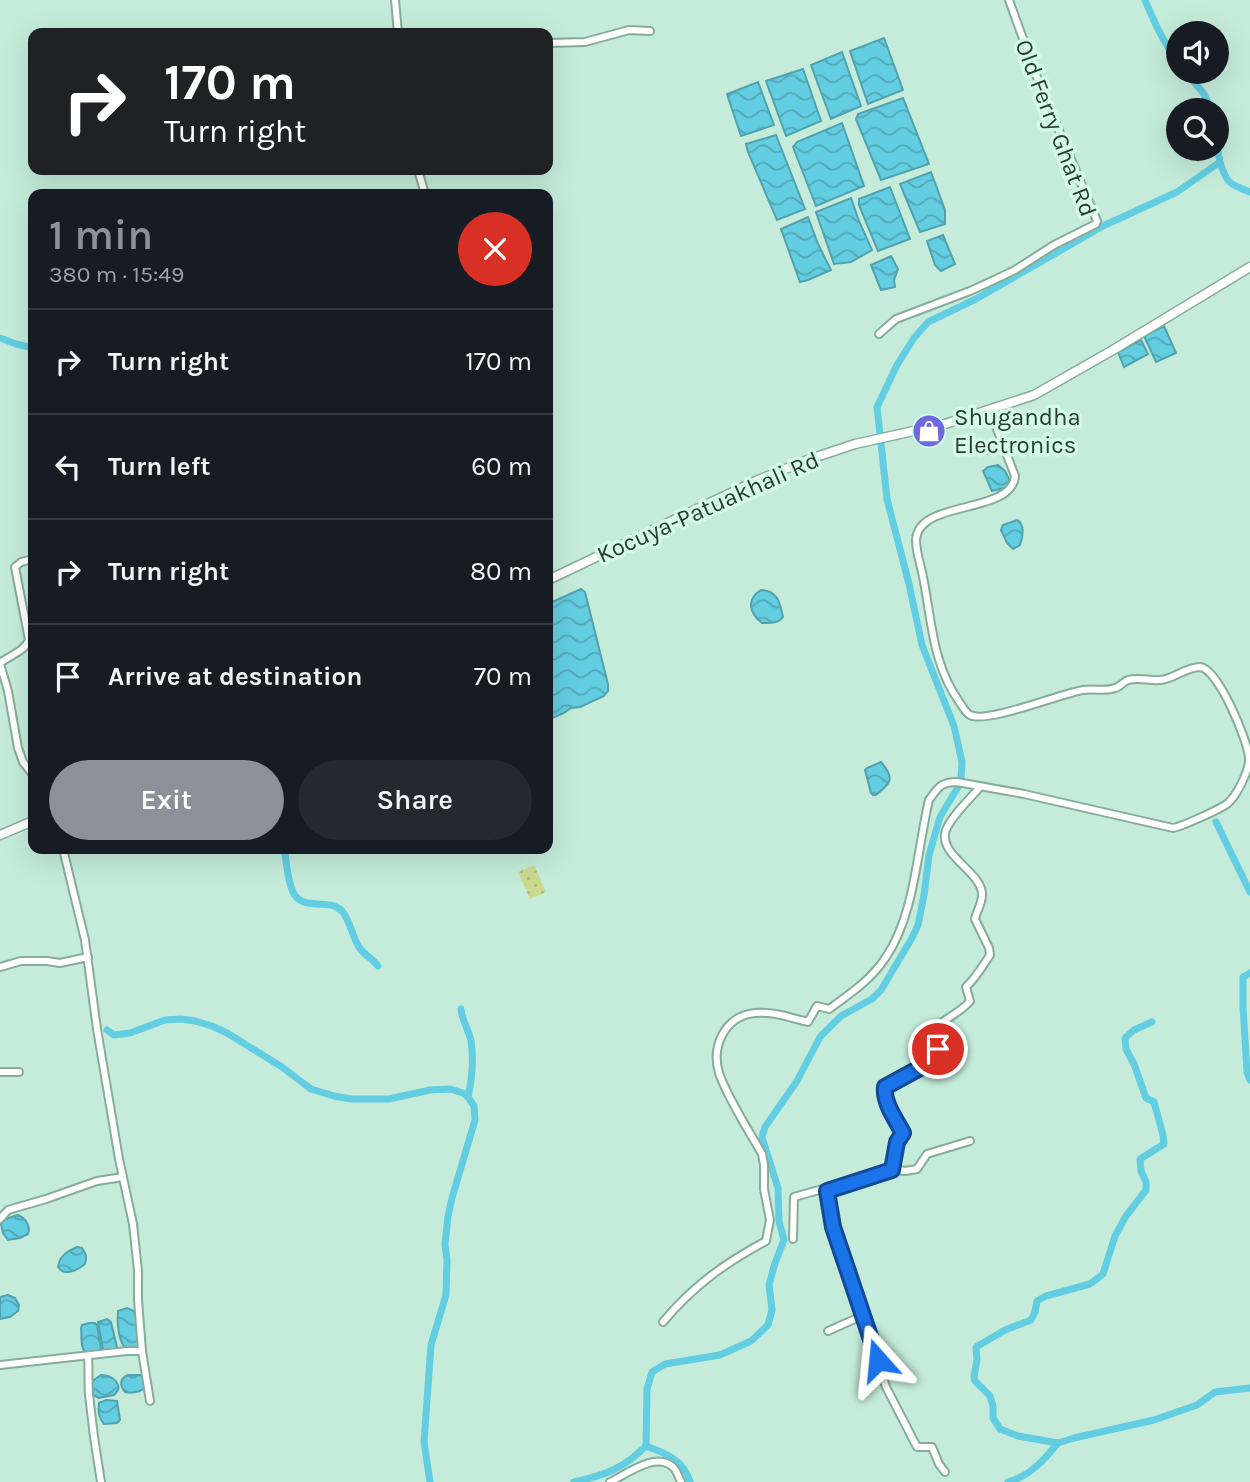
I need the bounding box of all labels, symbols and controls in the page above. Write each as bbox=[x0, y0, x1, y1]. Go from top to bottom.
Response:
map controls bbox=[1166, 21, 1229, 161]
button: sound bbox=[1166, 21, 1229, 84]
street label: Old Ferry Ghat Rd bbox=[1009, 36, 1103, 220]
text: 170 m bbox=[164, 54, 296, 111]
icon: right bbox=[49, 56, 140, 147]
button: search bbox=[1166, 98, 1229, 161]
text: Turn right bbox=[164, 113, 306, 150]
text: 1 min bbox=[49, 210, 153, 260]
button: close bbox=[458, 212, 532, 286]
text: 380 m · 15:49 bbox=[49, 261, 184, 288]
icon: right bbox=[49, 343, 87, 381]
text: Turn right bbox=[108, 346, 229, 377]
text: 170 m bbox=[465, 346, 532, 377]
place label: Shugandha Electronics bbox=[954, 403, 1081, 459]
shop icon: Shugandha Electronics bbox=[910, 412, 948, 450]
street label: Kocuya-Patuakhali Rd bbox=[593, 445, 823, 569]
icon: left bbox=[49, 448, 87, 486]
text: Turn left bbox=[108, 451, 210, 482]
text: 60 m bbox=[471, 451, 532, 482]
icon: right bbox=[49, 553, 87, 591]
text: Turn right bbox=[108, 556, 229, 587]
text: 80 m bbox=[470, 556, 532, 587]
icon: arrive bbox=[49, 658, 87, 696]
text: Arrive at destination bbox=[108, 661, 362, 692]
text: 70 m bbox=[474, 661, 532, 692]
button: Exit bbox=[49, 760, 284, 840]
button: Share bbox=[298, 760, 532, 840]
pin bbox=[908, 1019, 968, 1079]
icon: arrive bbox=[919, 1030, 957, 1068]
position arrow bbox=[841, 1323, 915, 1397]

